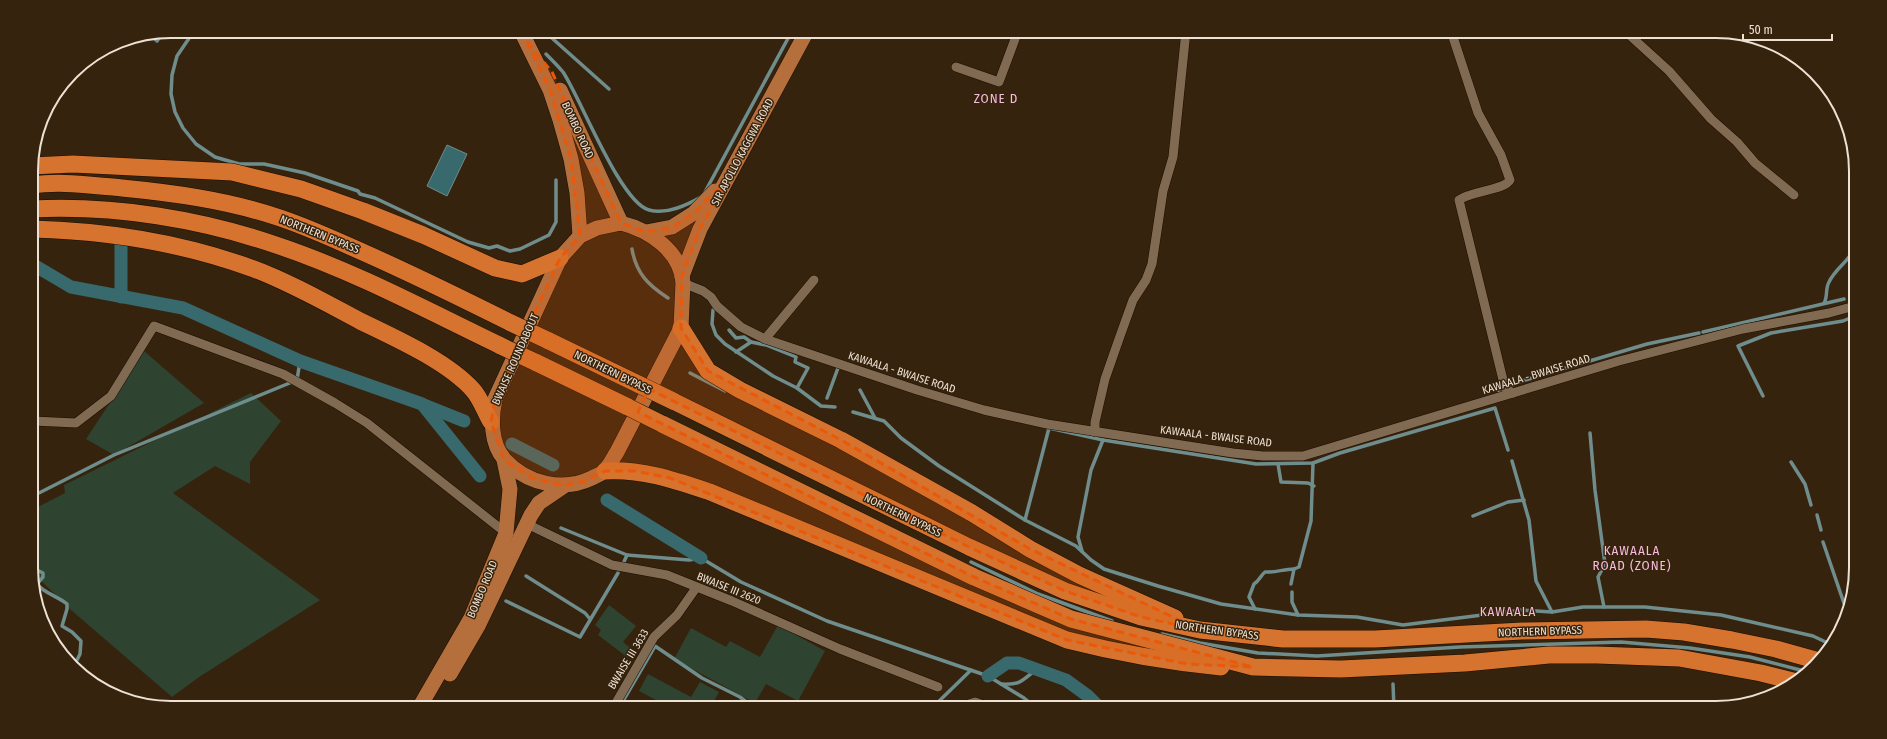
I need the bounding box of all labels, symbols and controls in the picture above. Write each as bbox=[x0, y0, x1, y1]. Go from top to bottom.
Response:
scale bar bbox=[1743, 16, 1832, 42]
text: 50 m bbox=[1749, 23, 1773, 37]
district label: ZONE D bbox=[974, 91, 1018, 106]
street label: SIR APOLLO KAGGWA ROAD bbox=[709, 96, 776, 208]
street label: BOMBO ROAD bbox=[559, 100, 596, 161]
street label: NORTHERN BYPASS bbox=[278, 213, 362, 257]
street label: BWAISE ROUNDABOUT bbox=[489, 311, 542, 407]
street label: NORTHERN BYPASS bbox=[572, 348, 654, 397]
street label: KAWAALA - BWAISE ROAD bbox=[846, 349, 957, 396]
street label: KAWAALA - BWAISE ROAD bbox=[1481, 352, 1592, 397]
street label: KAWAALA - BWAISE ROAD bbox=[1159, 423, 1272, 450]
street label: NORTHERN BYPASS bbox=[862, 491, 944, 540]
district label: KAWAALA ROAD (ZONE) bbox=[1592, 543, 1672, 573]
street label: BOMBO ROAD bbox=[465, 559, 500, 620]
street label: BWAISE III 2620 bbox=[695, 570, 763, 607]
district label: KAWAALA bbox=[1480, 604, 1536, 619]
street label: NORTHERN BYPASS bbox=[1174, 618, 1260, 643]
street label: NORTHERN BYPASS bbox=[1498, 624, 1583, 639]
street label: BWAISE III 3633 bbox=[605, 627, 651, 692]

